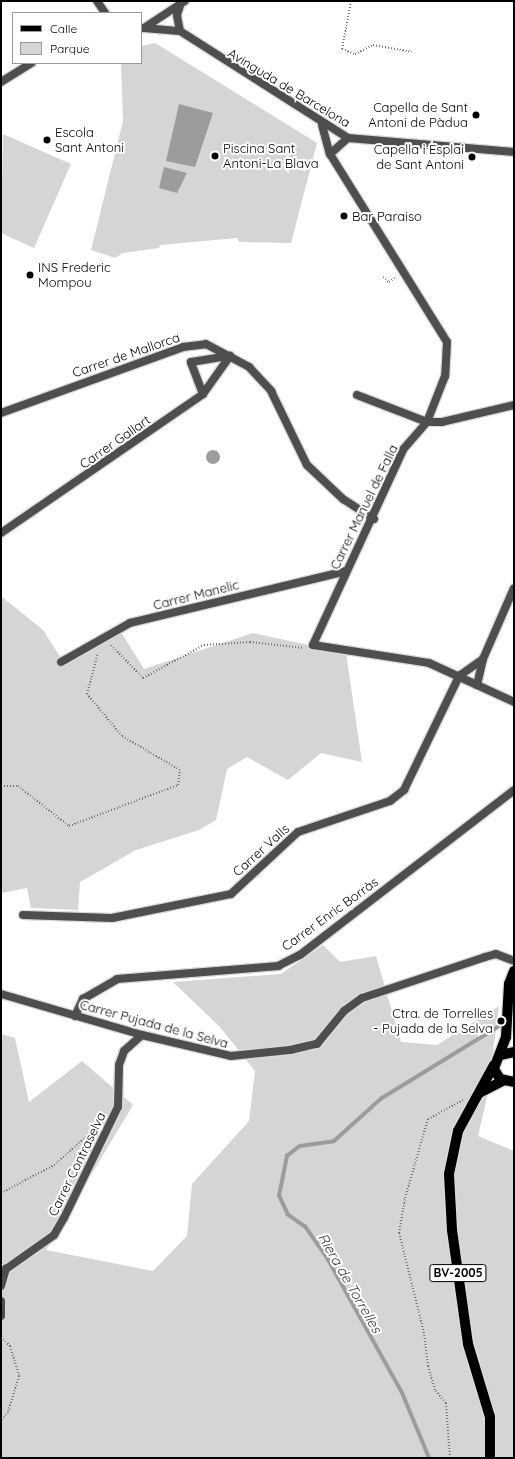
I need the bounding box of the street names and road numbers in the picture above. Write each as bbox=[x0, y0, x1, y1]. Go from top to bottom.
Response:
street label: Avinguda de Barcelona bbox=[225, 45, 353, 131]
street label: Carrer de Mallorca bbox=[70, 329, 182, 381]
street label: Carrer Gallart bbox=[77, 412, 153, 472]
street label: Carrer Manuel de Falla bbox=[327, 442, 401, 572]
street label: Carrer Manelic bbox=[151, 577, 241, 613]
street label: Carrer Valls bbox=[230, 821, 292, 879]
street label: Carrer Enric Borràs bbox=[279, 874, 381, 954]
street label: Carrer Pujada de la Selva bbox=[78, 997, 230, 1051]
street label: Carrer Contraselva bbox=[45, 1109, 109, 1219]
road number: BV-2005 bbox=[429, 1263, 487, 1283]

